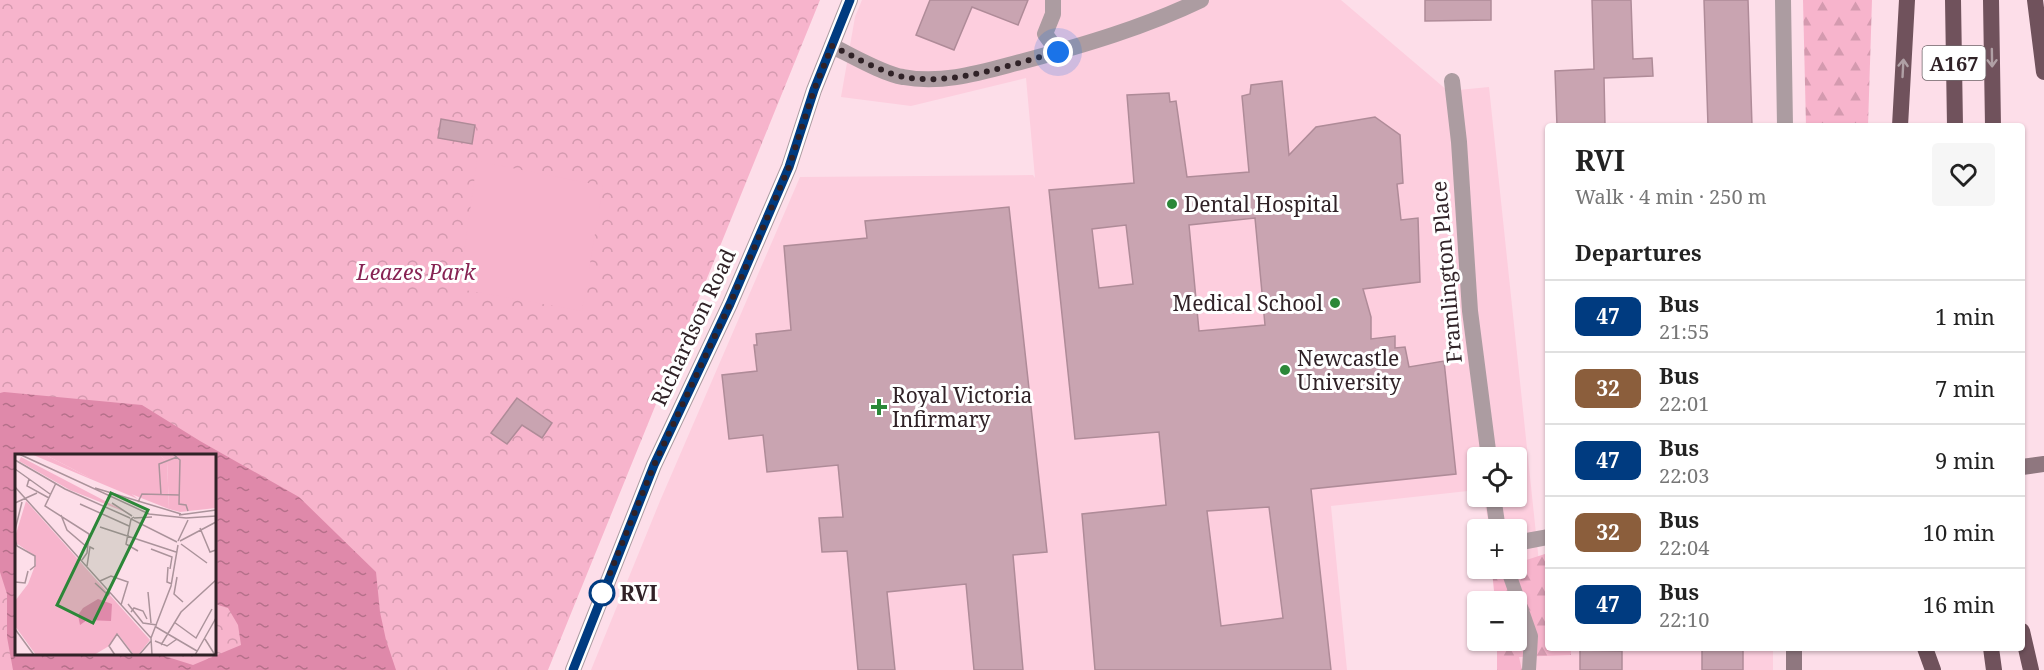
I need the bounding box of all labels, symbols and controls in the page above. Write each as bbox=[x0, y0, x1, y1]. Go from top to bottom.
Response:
your location bbox=[1043, 37, 1073, 67]
road number: A167 bbox=[1922, 46, 1986, 80]
one-way arrow bbox=[1986, 48, 1998, 68]
one-way arrow bbox=[1898, 58, 1909, 78]
text: RVI bbox=[1575, 141, 1625, 179]
button: heart bbox=[1932, 143, 1995, 206]
street label: Framlington Place bbox=[1424, 180, 1468, 364]
text: Walk · 4 min · 250 m bbox=[1575, 183, 1767, 210]
place label: Dental Hospital bbox=[1184, 190, 1339, 218]
marker: Dental Hospital bbox=[1165, 197, 1179, 211]
text: Departures bbox=[1575, 237, 1702, 267]
street label: Richardson Road bbox=[644, 244, 742, 410]
park label: Leazes Park bbox=[356, 258, 476, 286]
text: Bus bbox=[1659, 288, 1699, 318]
place label: Medical School bbox=[1172, 289, 1323, 317]
marker: Medical School bbox=[1328, 296, 1342, 310]
text: 1 min bbox=[1935, 301, 1995, 331]
text: 47 bbox=[1596, 302, 1620, 330]
text: 21:55 bbox=[1659, 318, 1709, 345]
place label: Newcastle University bbox=[1297, 344, 1401, 396]
text: Bus bbox=[1659, 360, 1699, 390]
marker: Newcastle University bbox=[1278, 363, 1292, 377]
text: 7 min bbox=[1935, 373, 1995, 403]
text: 32 bbox=[1596, 374, 1620, 402]
place label: Royal Victoria Infirmary bbox=[892, 381, 1032, 433]
text: 22:01 bbox=[1659, 390, 1709, 417]
marker: Royal Victoria Infirmary bbox=[870, 398, 888, 416]
text: Bus bbox=[1659, 432, 1699, 462]
text: 9 min bbox=[1935, 445, 1995, 475]
text: 47 bbox=[1596, 446, 1620, 474]
map controls bbox=[1467, 447, 1527, 651]
button: locate bbox=[1467, 447, 1527, 507]
inset map bbox=[15, 454, 216, 655]
text: 22:03 bbox=[1659, 462, 1709, 489]
text: Bus bbox=[1659, 504, 1699, 534]
text: 10 min bbox=[1923, 517, 1995, 547]
text: 32 bbox=[1596, 518, 1620, 546]
button: + bbox=[1467, 519, 1527, 579]
text: 22:04 bbox=[1659, 534, 1709, 561]
text: Bus bbox=[1659, 576, 1699, 606]
place label: RVI bbox=[620, 579, 657, 607]
marker: RVI bbox=[589, 580, 615, 606]
text: 16 min bbox=[1923, 589, 1995, 619]
text: 47 bbox=[1596, 590, 1620, 618]
button: − bbox=[1467, 591, 1527, 651]
text: 22:10 bbox=[1659, 606, 1709, 633]

